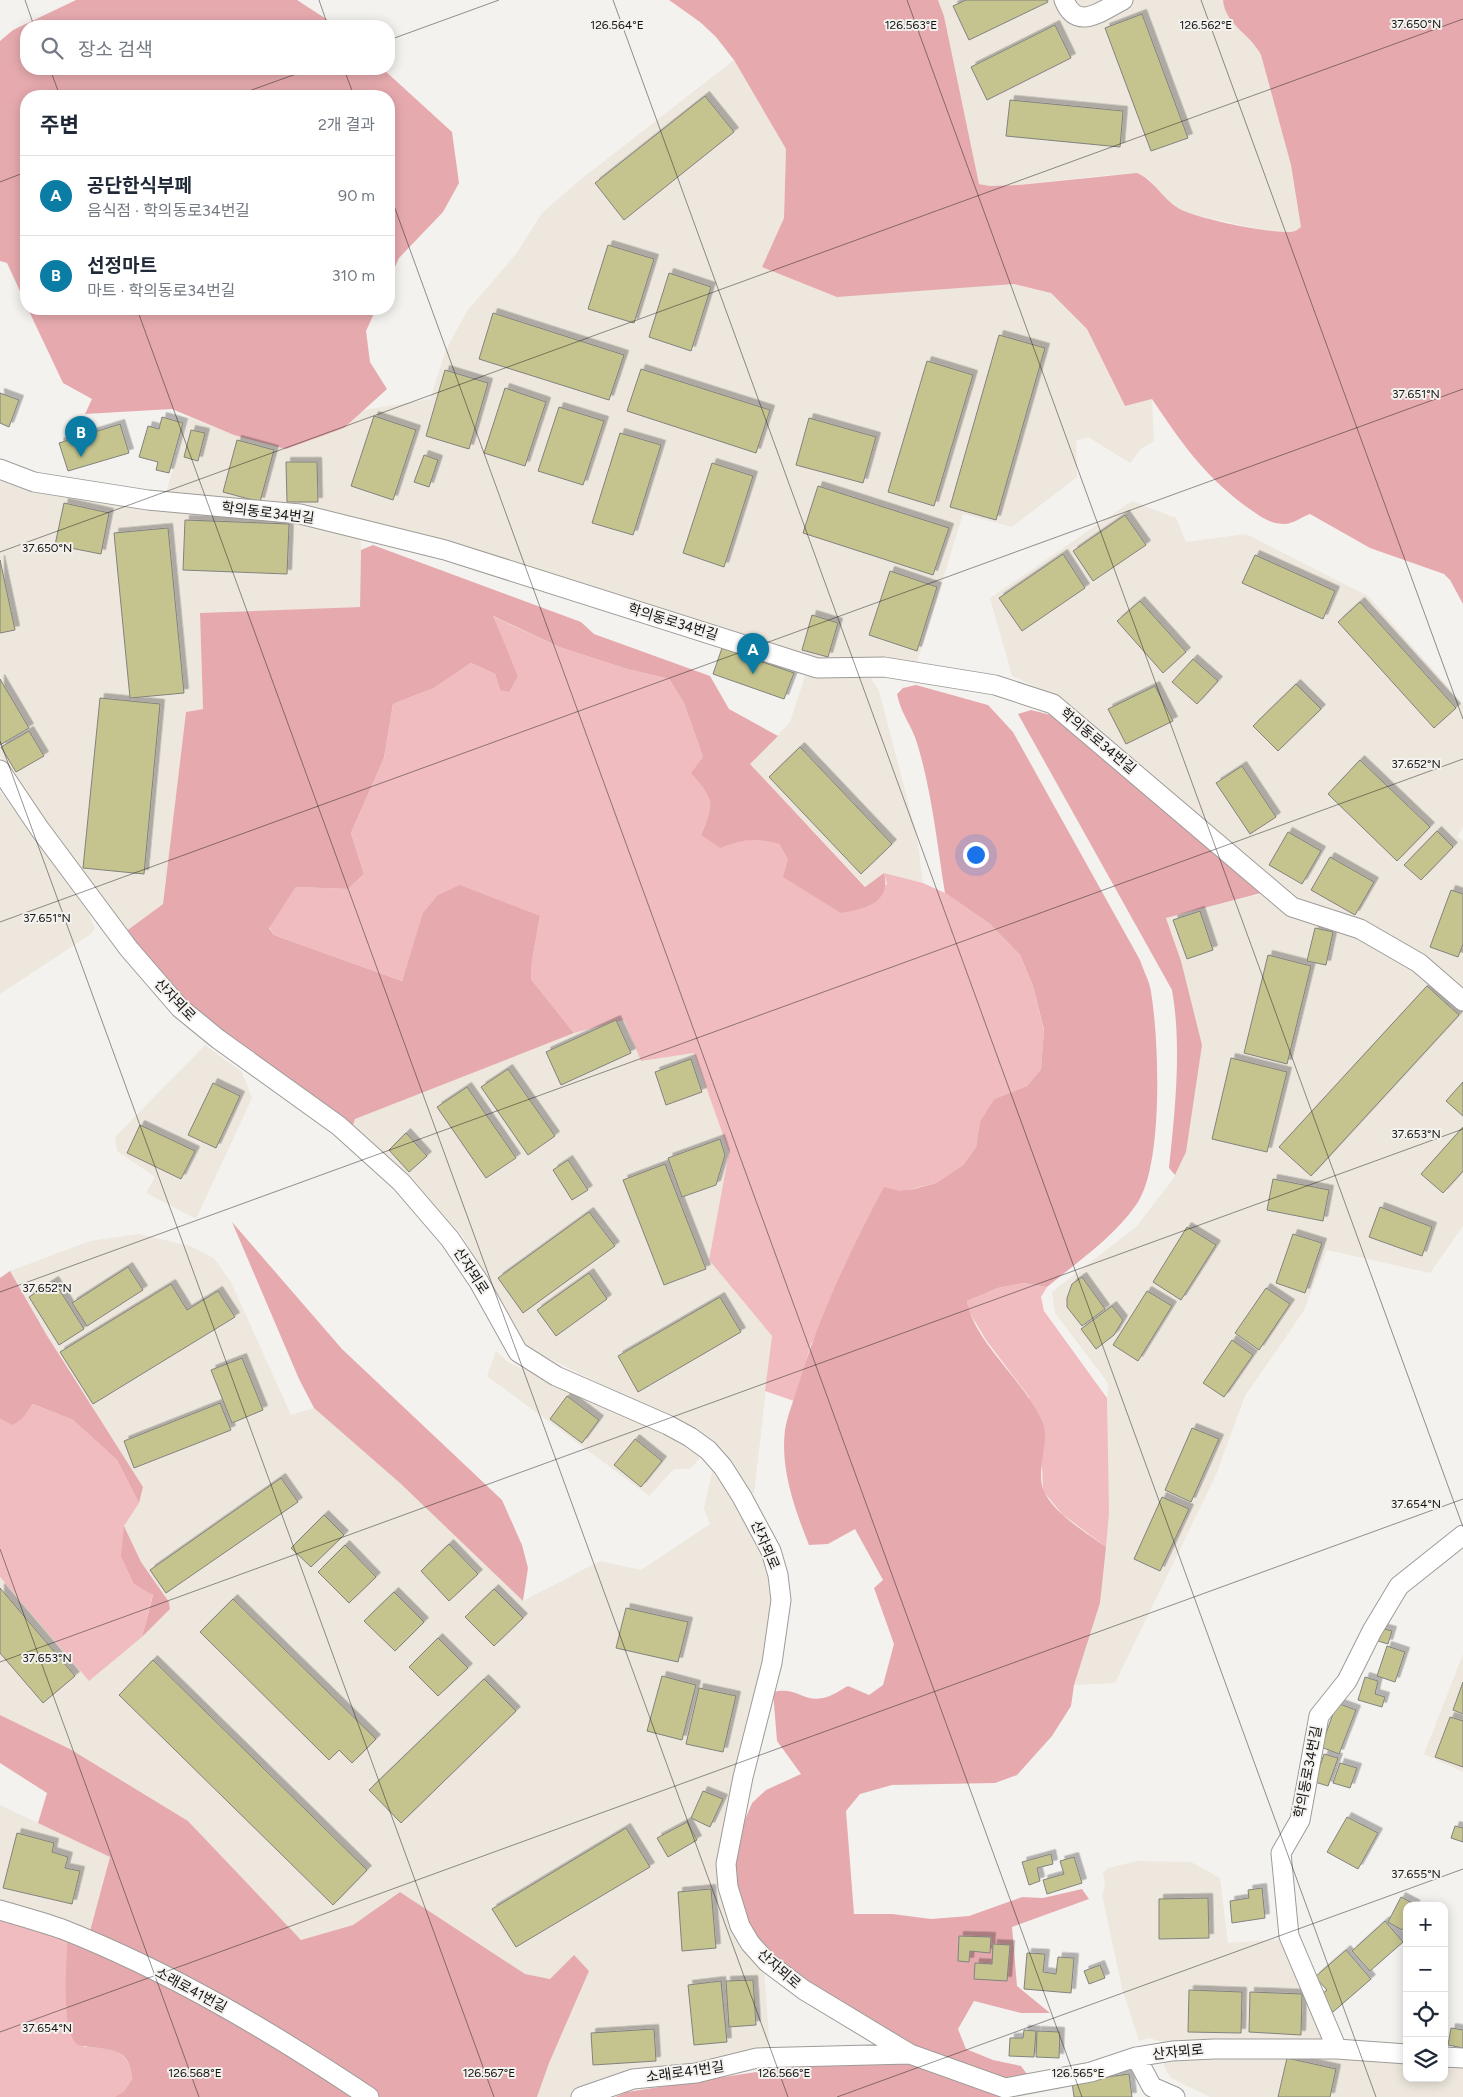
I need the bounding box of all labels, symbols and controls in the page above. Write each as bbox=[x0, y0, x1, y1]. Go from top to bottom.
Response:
text: 37.650°N bbox=[1391, 17, 1441, 31]
text: 126.564°E bbox=[590, 18, 644, 32]
text: 126.563°E bbox=[885, 18, 937, 32]
text: 126.562°E bbox=[1180, 18, 1232, 32]
search box bbox=[20, 20, 395, 75]
icon: search bbox=[38, 34, 66, 62]
text: 장소 검색 bbox=[78, 38, 153, 61]
text: 주변 bbox=[40, 112, 79, 137]
text: 2개 결과 bbox=[318, 115, 375, 134]
text: 공단한식부페 bbox=[87, 174, 192, 197]
text: A bbox=[50, 186, 62, 205]
text: 90 m bbox=[338, 186, 375, 205]
text: 음식점 · 학의동로34번길 bbox=[87, 201, 250, 220]
text: 선정마트 bbox=[87, 254, 157, 277]
text: B bbox=[51, 266, 61, 285]
text: 310 m bbox=[332, 266, 375, 285]
text: 마트 · 학의동로34번길 bbox=[87, 281, 235, 300]
text: 37.651°N bbox=[1392, 387, 1440, 401]
pin: B bbox=[65, 416, 97, 457]
street label: 학의동로34번길 bbox=[221, 499, 315, 527]
text: 37.650°N bbox=[22, 541, 72, 555]
street label: 학의동로34번길 bbox=[626, 600, 720, 644]
pin: A bbox=[737, 633, 769, 674]
street label: 학의동로34번길 bbox=[1057, 704, 1139, 778]
text: 37.652°N bbox=[1391, 757, 1441, 771]
your location bbox=[963, 842, 989, 868]
text: 37.651°N bbox=[23, 911, 71, 925]
street label: 산자뫼로 bbox=[151, 976, 199, 1025]
text: 37.653°N bbox=[1391, 1127, 1441, 1141]
street label: 산자뫼로 bbox=[450, 1245, 492, 1297]
text: 37.652°N bbox=[22, 1281, 72, 1295]
text: 37.654°N bbox=[1391, 1497, 1441, 1511]
street label: 산자뫼로 bbox=[747, 1518, 783, 1572]
text: 37.653°N bbox=[22, 1651, 72, 1665]
street label: 학의동로34번길 bbox=[1291, 1724, 1325, 1820]
text: 37.655°N bbox=[1391, 1867, 1441, 1881]
map controls bbox=[1403, 1902, 1448, 2082]
button: + bbox=[1403, 1902, 1448, 1947]
street label: 산자뫼로 bbox=[754, 1946, 804, 1992]
button: − bbox=[1403, 1947, 1448, 1992]
street label: 소래로41번길 bbox=[152, 1964, 230, 2016]
button: locate bbox=[1403, 1992, 1448, 2037]
text: 37.654°N bbox=[22, 2021, 72, 2035]
button: layers bbox=[1403, 2037, 1448, 2082]
street label: 산자뫼로 bbox=[1151, 2041, 1205, 2063]
street label: 소래로41번길 bbox=[645, 2058, 725, 2086]
text: 126.568°E bbox=[168, 2066, 222, 2080]
text: 126.567°E bbox=[463, 2066, 515, 2080]
text: 126.566°E bbox=[758, 2066, 810, 2080]
text: 126.565°E bbox=[1051, 2066, 1105, 2080]

